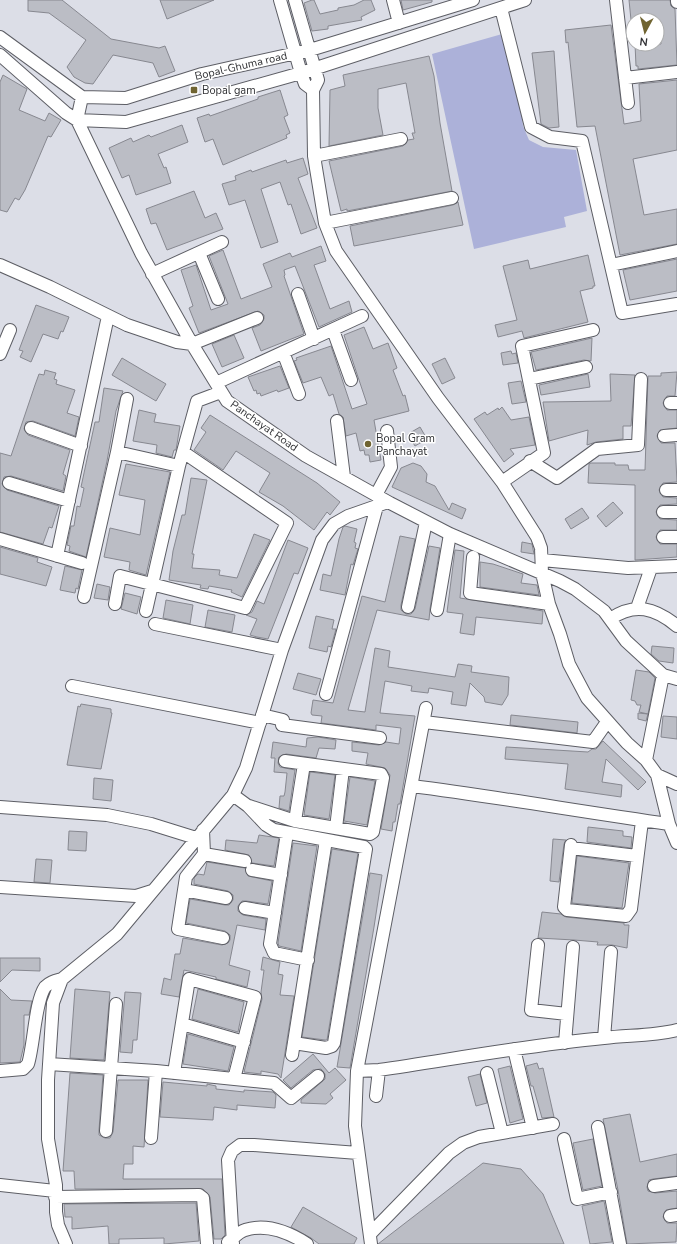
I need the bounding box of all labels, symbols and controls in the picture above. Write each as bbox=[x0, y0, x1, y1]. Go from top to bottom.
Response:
north arrow bbox=[625, 12, 665, 52]
text: N bbox=[639, 33, 649, 49]
street label: Bopal-Ghuma road bbox=[193, 48, 289, 84]
place label: Bopal gam bbox=[202, 83, 256, 98]
marker: Bopal gam bbox=[189, 85, 199, 95]
street label: Panchayat Road bbox=[227, 397, 301, 455]
place label: Bopal Gram Panchayat bbox=[376, 431, 435, 459]
marker: Bopal Gram Panchayat bbox=[363, 439, 373, 449]

